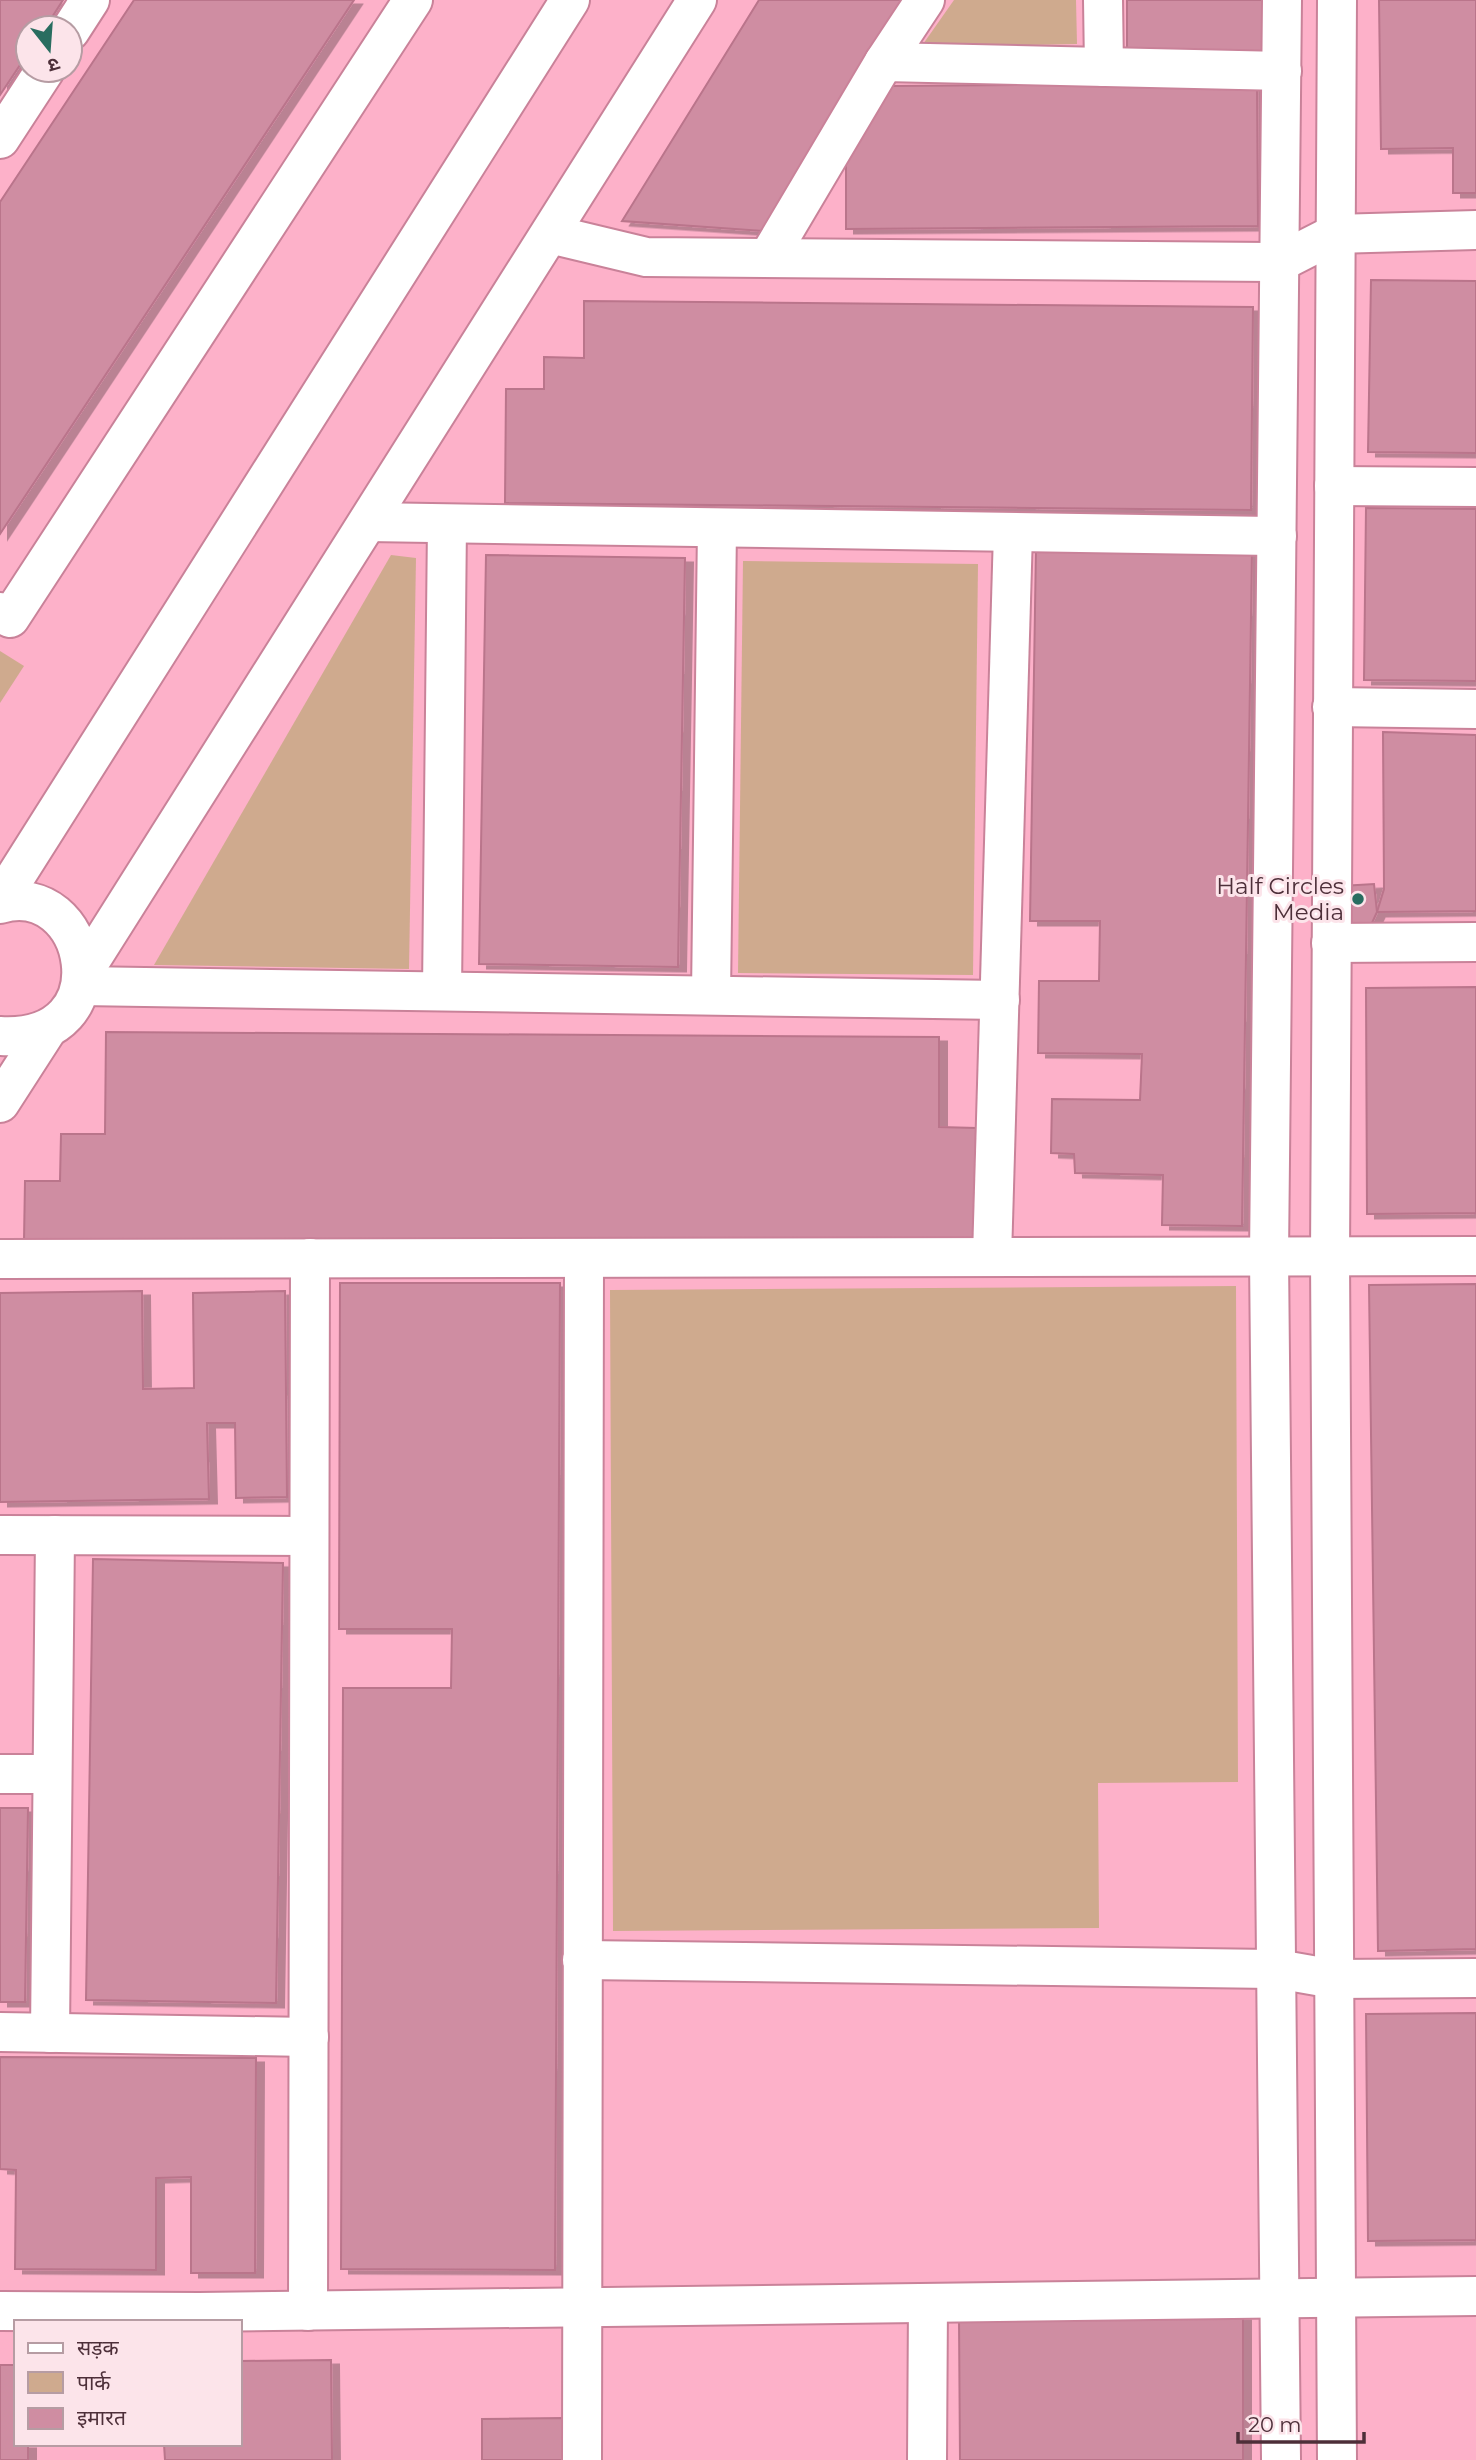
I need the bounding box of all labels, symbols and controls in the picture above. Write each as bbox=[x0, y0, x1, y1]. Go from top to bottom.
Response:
north arrow bbox=[14, 14, 84, 84]
text: उ bbox=[44, 52, 63, 78]
place label: Half Circles Media bbox=[1216, 872, 1344, 926]
marker: Half Circles Media bbox=[1350, 891, 1366, 907]
legend bbox=[14, 2320, 242, 2446]
text: सड़क bbox=[77, 2335, 119, 2360]
text: पार्क bbox=[77, 2370, 111, 2395]
scale bar bbox=[1238, 2400, 1364, 2444]
text: इमारत bbox=[77, 2405, 127, 2430]
text: 20 m bbox=[1248, 2412, 1302, 2437]

